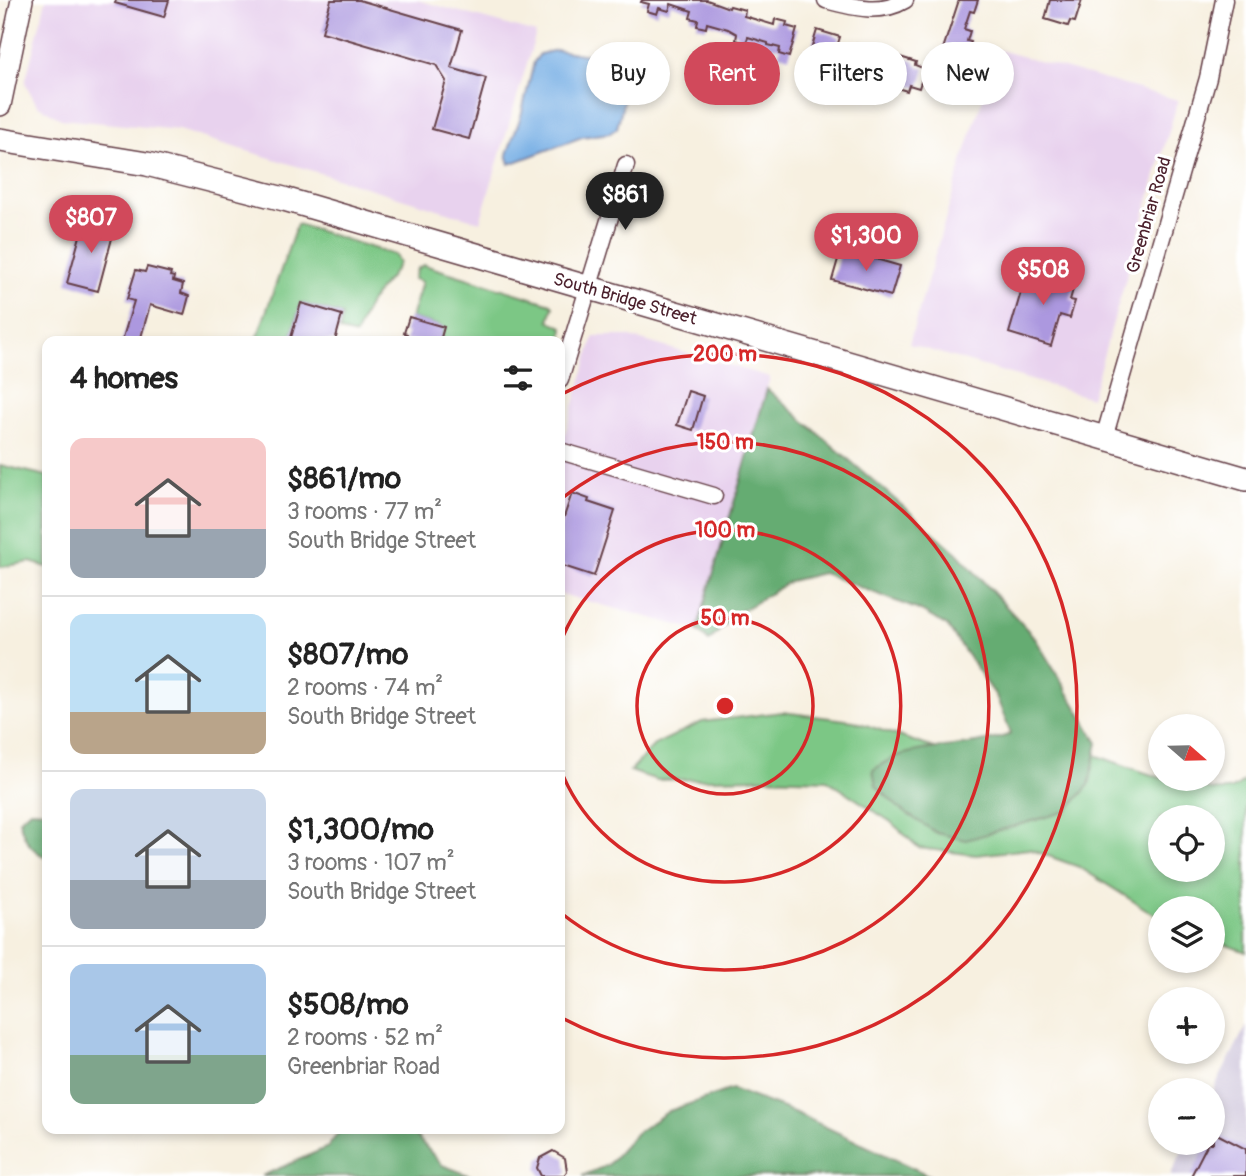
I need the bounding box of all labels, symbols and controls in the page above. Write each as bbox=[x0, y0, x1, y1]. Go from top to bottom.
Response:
chip: Buy bbox=[586, 42, 670, 105]
chip: Rent bbox=[684, 42, 780, 105]
chip: Filters bbox=[794, 42, 907, 105]
chip: New bbox=[921, 42, 1014, 105]
street label: Greenbriar Road bbox=[1121, 154, 1177, 276]
pin: $861 bbox=[584, 173, 666, 232]
text: $861 bbox=[602, 180, 648, 209]
pin: $807 bbox=[50, 196, 132, 255]
text: $807 bbox=[65, 203, 117, 232]
pin: $1,300 bbox=[809, 214, 923, 273]
text: $1,300 bbox=[830, 221, 902, 250]
pin: $508 bbox=[1002, 247, 1084, 307]
text: $508 bbox=[1017, 255, 1069, 284]
street label: South Bridge Street bbox=[551, 268, 700, 331]
text: 200 m bbox=[693, 341, 757, 368]
icon: filters bbox=[499, 359, 537, 397]
text: 4 homes bbox=[70, 360, 178, 397]
text: 150 m bbox=[696, 429, 754, 456]
text: $861/mo bbox=[287, 460, 401, 497]
icon: home bbox=[126, 466, 210, 550]
text: 3 rooms · 77 m² bbox=[287, 497, 442, 526]
text: 100 m bbox=[695, 517, 755, 544]
text: South Bridge Street bbox=[287, 526, 476, 555]
text: 50 m bbox=[701, 605, 750, 632]
text: $807/mo bbox=[287, 636, 408, 673]
icon: home bbox=[126, 642, 210, 726]
text: 2 rooms · 74 m² bbox=[287, 673, 443, 702]
centre of rings bbox=[713, 694, 737, 718]
text: South Bridge Street bbox=[287, 702, 476, 731]
north arrow bbox=[1148, 714, 1225, 791]
map controls bbox=[1148, 714, 1225, 1155]
button: locate bbox=[1148, 805, 1225, 882]
text: $1,300/mo bbox=[287, 811, 434, 848]
icon: home bbox=[126, 817, 210, 901]
text: 3 rooms · 107 m² bbox=[287, 848, 455, 877]
text: South Bridge Street bbox=[287, 877, 476, 906]
button: layers bbox=[1148, 896, 1225, 973]
text: $508/mo bbox=[287, 986, 409, 1023]
button: + bbox=[1148, 987, 1225, 1064]
icon: home bbox=[126, 992, 210, 1076]
text: 2 rooms · 52 m² bbox=[287, 1023, 443, 1052]
text: Greenbriar Road bbox=[287, 1052, 440, 1081]
button: − bbox=[1148, 1078, 1225, 1155]

